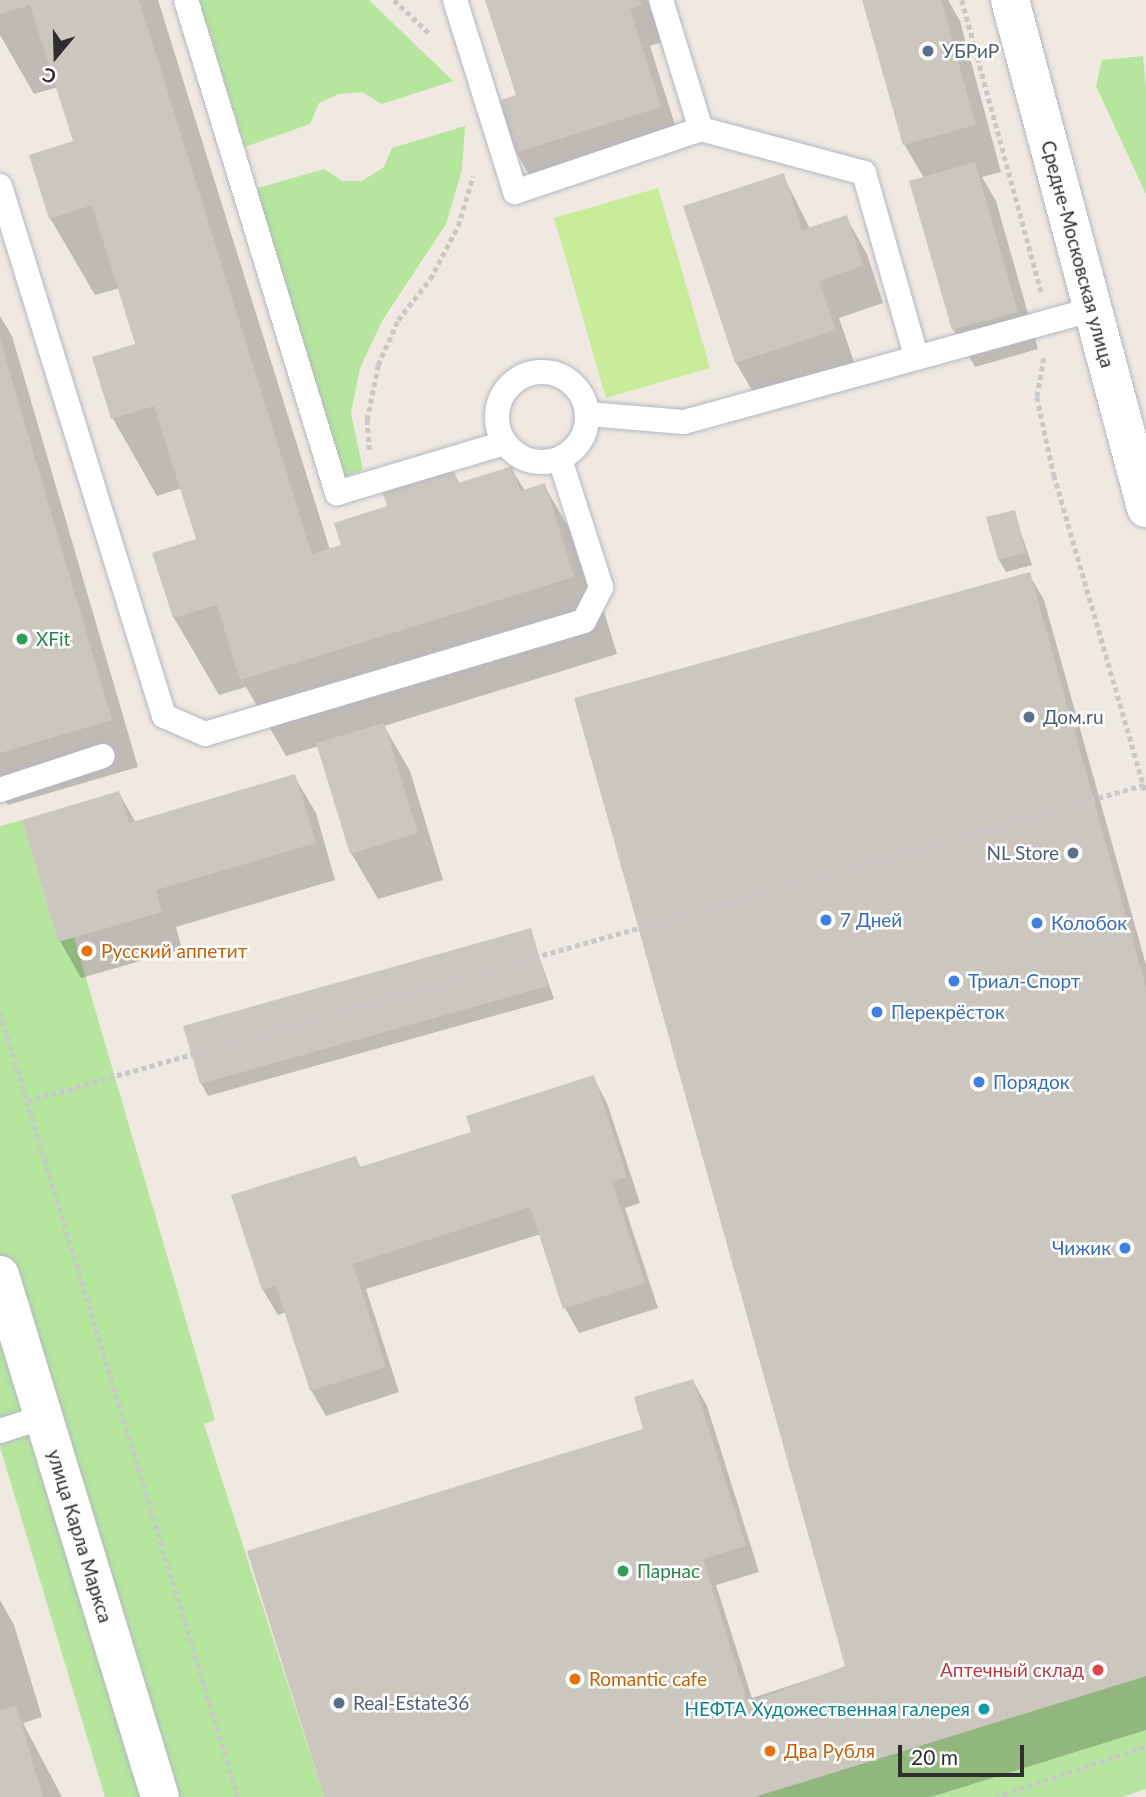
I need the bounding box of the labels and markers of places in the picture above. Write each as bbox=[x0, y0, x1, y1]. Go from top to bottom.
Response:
place label: УБРиР bbox=[942, 40, 999, 62]
marker: УБРиР bbox=[920, 43, 936, 59]
place label: XFit bbox=[36, 628, 70, 650]
marker: XFit bbox=[14, 631, 30, 647]
place label: Дом.ru bbox=[1043, 706, 1104, 728]
marker: Дом.ru bbox=[1021, 709, 1037, 725]
place label: NL Store bbox=[986, 842, 1059, 864]
marker: NL Store bbox=[1065, 845, 1081, 861]
place label: 7 Дней bbox=[840, 909, 902, 931]
marker: 7 Дней bbox=[818, 912, 834, 928]
place label: Колобок bbox=[1051, 912, 1127, 934]
marker: Колобок bbox=[1029, 915, 1045, 931]
place label: Русский аппетит bbox=[101, 940, 247, 962]
marker: Русский аппетит bbox=[79, 943, 95, 959]
place label: Триал-Спорт bbox=[968, 970, 1080, 992]
marker: Триал-Спорт bbox=[946, 973, 962, 989]
place label: Перекрёсток bbox=[891, 1001, 1005, 1023]
marker: Перекрёсток bbox=[869, 1004, 885, 1020]
place label: Порядок bbox=[993, 1071, 1070, 1093]
marker: Порядок bbox=[971, 1074, 987, 1090]
place label: Чижик bbox=[1052, 1237, 1111, 1259]
marker: Чижик bbox=[1117, 1240, 1133, 1256]
place label: Парнас bbox=[637, 1560, 700, 1582]
marker: Парнас bbox=[615, 1563, 631, 1579]
place label: Аптечный склад bbox=[940, 1659, 1084, 1681]
marker: Аптечный склад bbox=[1090, 1662, 1106, 1678]
place label: Romantic cafe bbox=[589, 1668, 707, 1690]
marker: Romantic cafe bbox=[567, 1671, 583, 1687]
place label: Real-Estate36 bbox=[353, 1692, 469, 1714]
marker: Real-Estate36 bbox=[331, 1695, 347, 1711]
place label: НЕФТА Художественная галерея bbox=[685, 1698, 970, 1720]
marker: НЕФТА Художественная галерея bbox=[976, 1701, 992, 1717]
place label: Два Рубля bbox=[784, 1740, 875, 1762]
marker: Два Рубля bbox=[762, 1743, 778, 1759]

